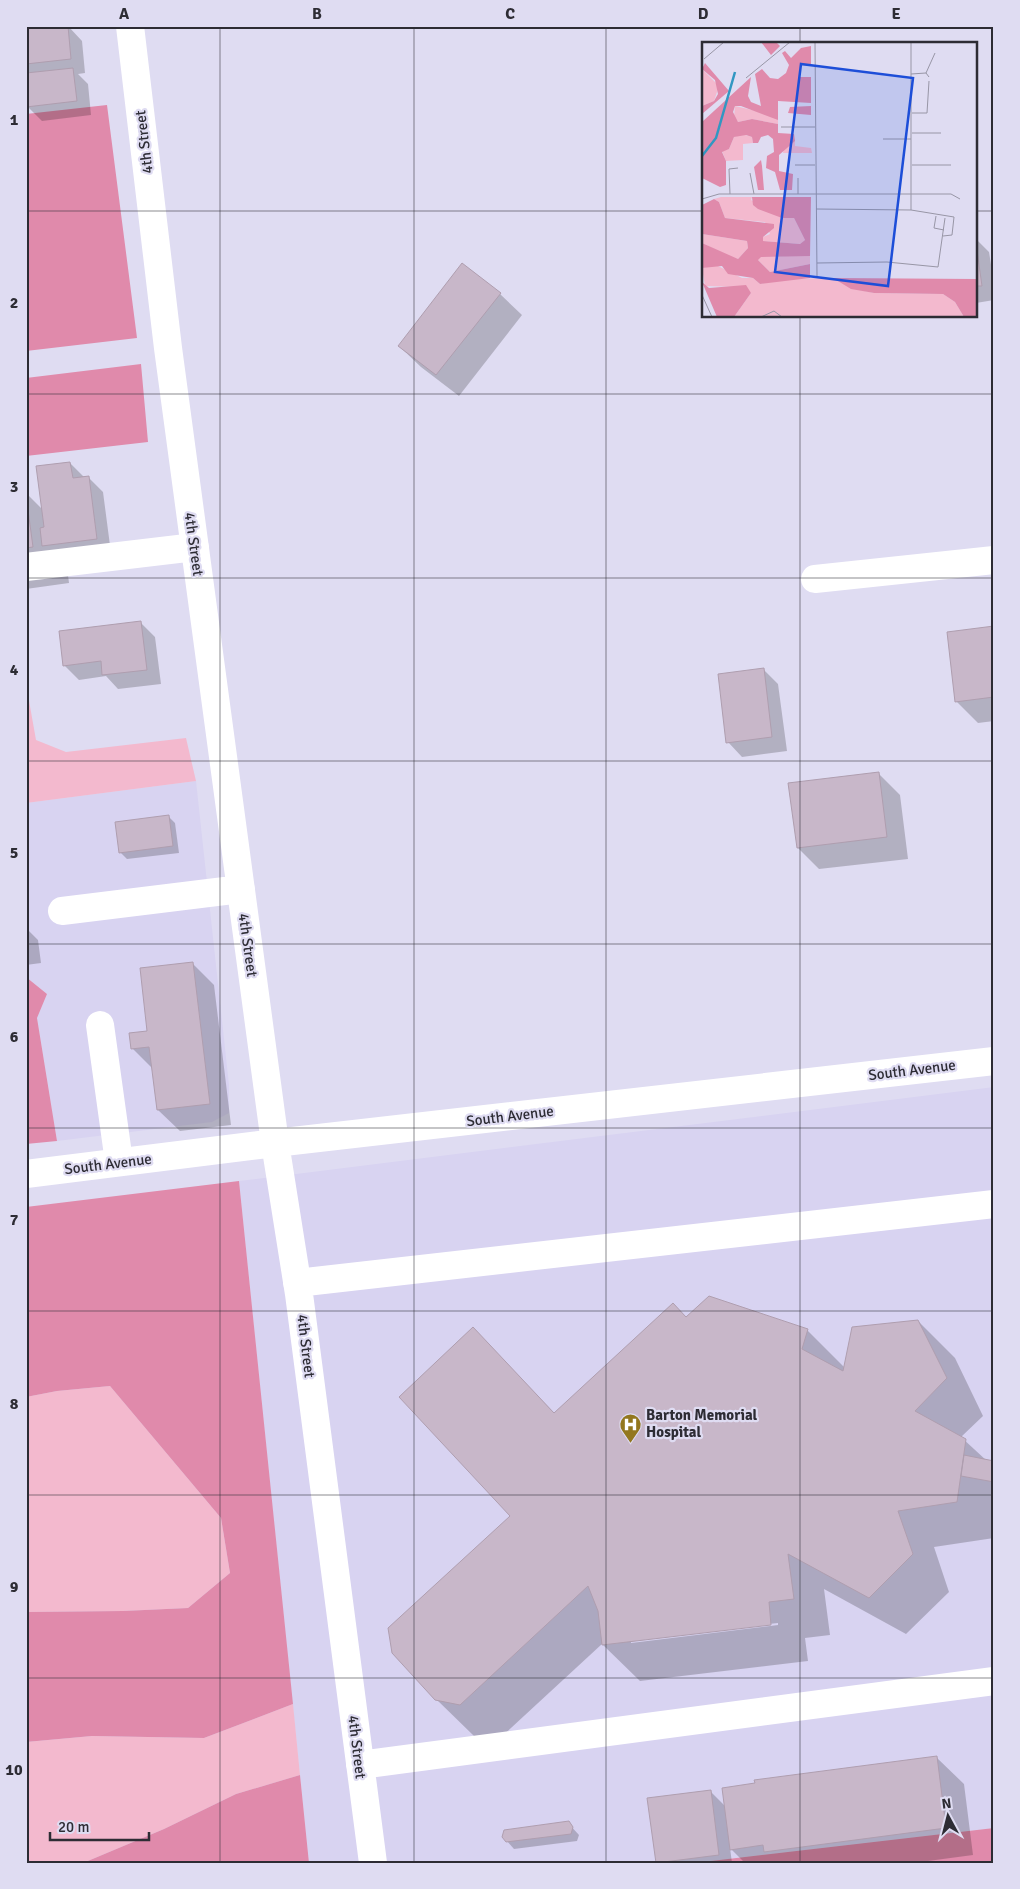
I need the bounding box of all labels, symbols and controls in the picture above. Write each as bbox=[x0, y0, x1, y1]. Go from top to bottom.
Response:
text: A bbox=[119, 4, 130, 24]
text: B bbox=[312, 4, 322, 24]
text: C bbox=[505, 4, 515, 24]
text: D bbox=[698, 4, 709, 24]
text: E bbox=[891, 4, 901, 24]
inset map bbox=[702, 42, 978, 318]
street label: 4th Street bbox=[131, 109, 157, 175]
text: 1 bbox=[10, 110, 19, 130]
text: 2 bbox=[10, 293, 18, 313]
text: 3 bbox=[10, 477, 18, 497]
street label: 4th Street bbox=[181, 511, 207, 577]
text: 4 bbox=[10, 660, 19, 680]
text: 5 bbox=[10, 843, 18, 863]
street label: 4th Street bbox=[235, 912, 261, 978]
text: 6 bbox=[10, 1027, 19, 1047]
street label: South Avenue bbox=[867, 1056, 957, 1084]
street label: South Avenue bbox=[465, 1102, 555, 1130]
street label: South Avenue bbox=[63, 1150, 153, 1178]
text: 7 bbox=[10, 1210, 19, 1230]
street label: 4th Street bbox=[293, 1313, 319, 1379]
text: 8 bbox=[10, 1394, 19, 1414]
place label: Barton Memorial Hospital bbox=[646, 1406, 758, 1441]
hospital icon: Barton Memorial Hospital bbox=[618, 1412, 642, 1443]
text: 9 bbox=[10, 1577, 19, 1597]
street label: 4th Street bbox=[344, 1714, 370, 1780]
text: 10 bbox=[5, 1760, 23, 1780]
north arrow bbox=[922, 1792, 972, 1842]
text: N bbox=[941, 1795, 952, 1813]
scale bar bbox=[50, 1809, 149, 1841]
text: 20 m bbox=[58, 1818, 89, 1836]

